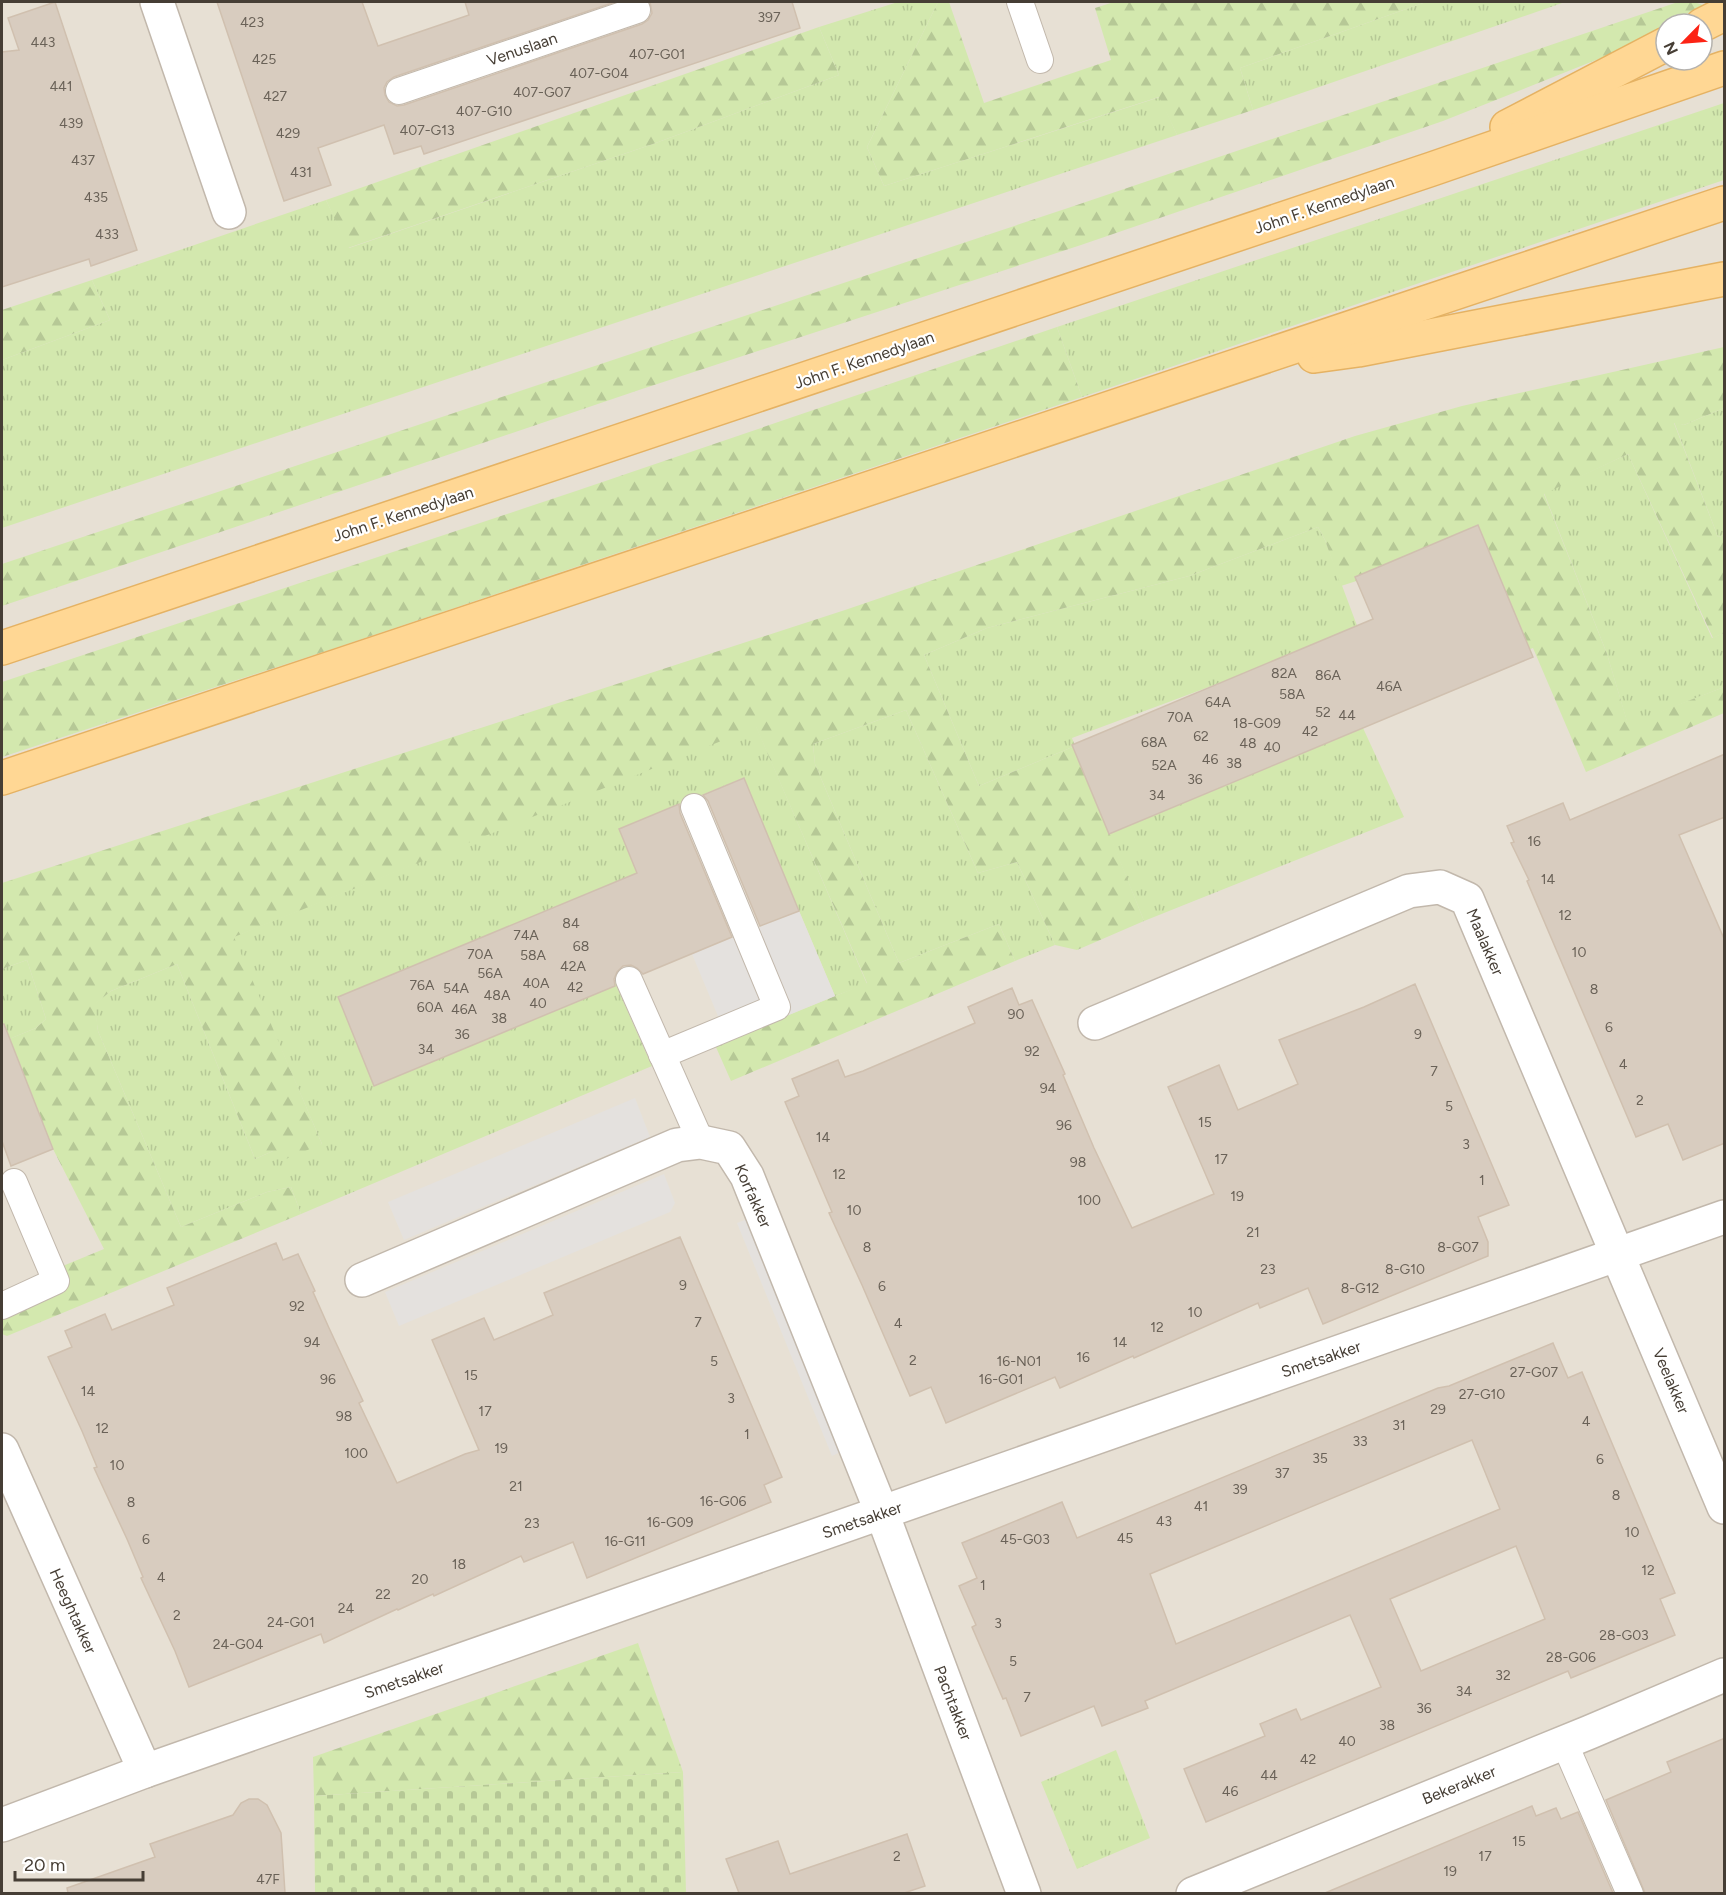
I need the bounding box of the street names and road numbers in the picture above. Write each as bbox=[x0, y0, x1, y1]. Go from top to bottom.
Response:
street label: Venuslaan bbox=[484, 28, 560, 70]
street label: John F. Kennedylaan bbox=[1252, 172, 1397, 238]
street label: John F. Kennedylaan bbox=[792, 327, 937, 393]
street label: John F. Kennedylaan bbox=[330, 482, 476, 546]
street label: Maalakker bbox=[1462, 906, 1508, 979]
street label: Korfakker bbox=[731, 1161, 776, 1231]
street label: Smetsakker bbox=[1279, 1336, 1364, 1382]
street label: Veelakker bbox=[1649, 1345, 1693, 1417]
street label: Smetsakker bbox=[820, 1497, 905, 1543]
street label: Heeghtakker bbox=[46, 1565, 101, 1657]
street label: Smetsakker bbox=[362, 1657, 447, 1703]
street label: Pachtakker bbox=[930, 1663, 976, 1744]
street label: Bekerakker bbox=[1419, 1761, 1499, 1808]

